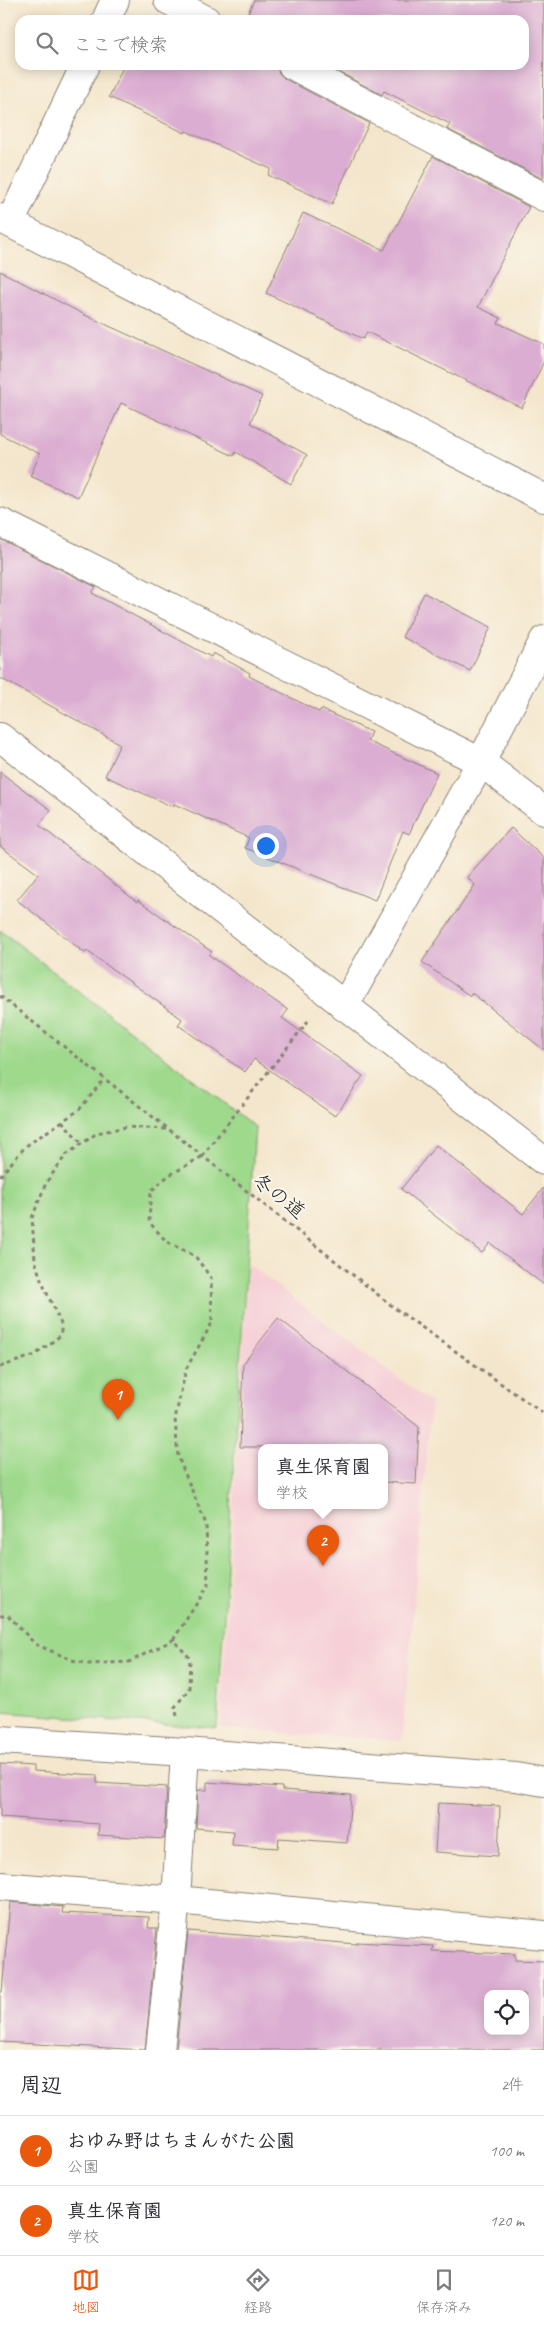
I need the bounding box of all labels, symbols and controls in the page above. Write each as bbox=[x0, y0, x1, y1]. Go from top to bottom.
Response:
search box bbox=[15, 15, 529, 70]
icon: search bbox=[33, 29, 61, 57]
text: ここで検索 bbox=[73, 33, 168, 57]
your location bbox=[253, 833, 279, 859]
street label: 冬の道 bbox=[248, 1168, 310, 1224]
pin: 1 bbox=[102, 1379, 134, 1420]
popup bbox=[258, 1444, 388, 1509]
text: 真生保育園 bbox=[275, 1455, 371, 1479]
text: 学校 bbox=[275, 1483, 308, 1503]
pin: 2 bbox=[307, 1525, 339, 1566]
map controls bbox=[484, 1990, 529, 2035]
button: locate bbox=[484, 1990, 529, 2035]
text: 周辺 bbox=[20, 2072, 62, 2098]
text: 2件 bbox=[501, 2075, 524, 2095]
text: おゆみ野はちまんがた公園 bbox=[67, 2129, 295, 2153]
text: 1 bbox=[32, 2141, 40, 2161]
text: 100 m bbox=[490, 2141, 524, 2161]
text: 公園 bbox=[67, 2157, 99, 2177]
text: 真生保育園 bbox=[67, 2199, 162, 2223]
text: 2 bbox=[32, 2211, 40, 2231]
text: 120 m bbox=[490, 2211, 524, 2231]
text: 学校 bbox=[67, 2227, 99, 2247]
tab: 地図 bbox=[72, 2266, 100, 2316]
tab: 経路 bbox=[244, 2266, 272, 2316]
tab: 保存済み bbox=[416, 2266, 472, 2316]

